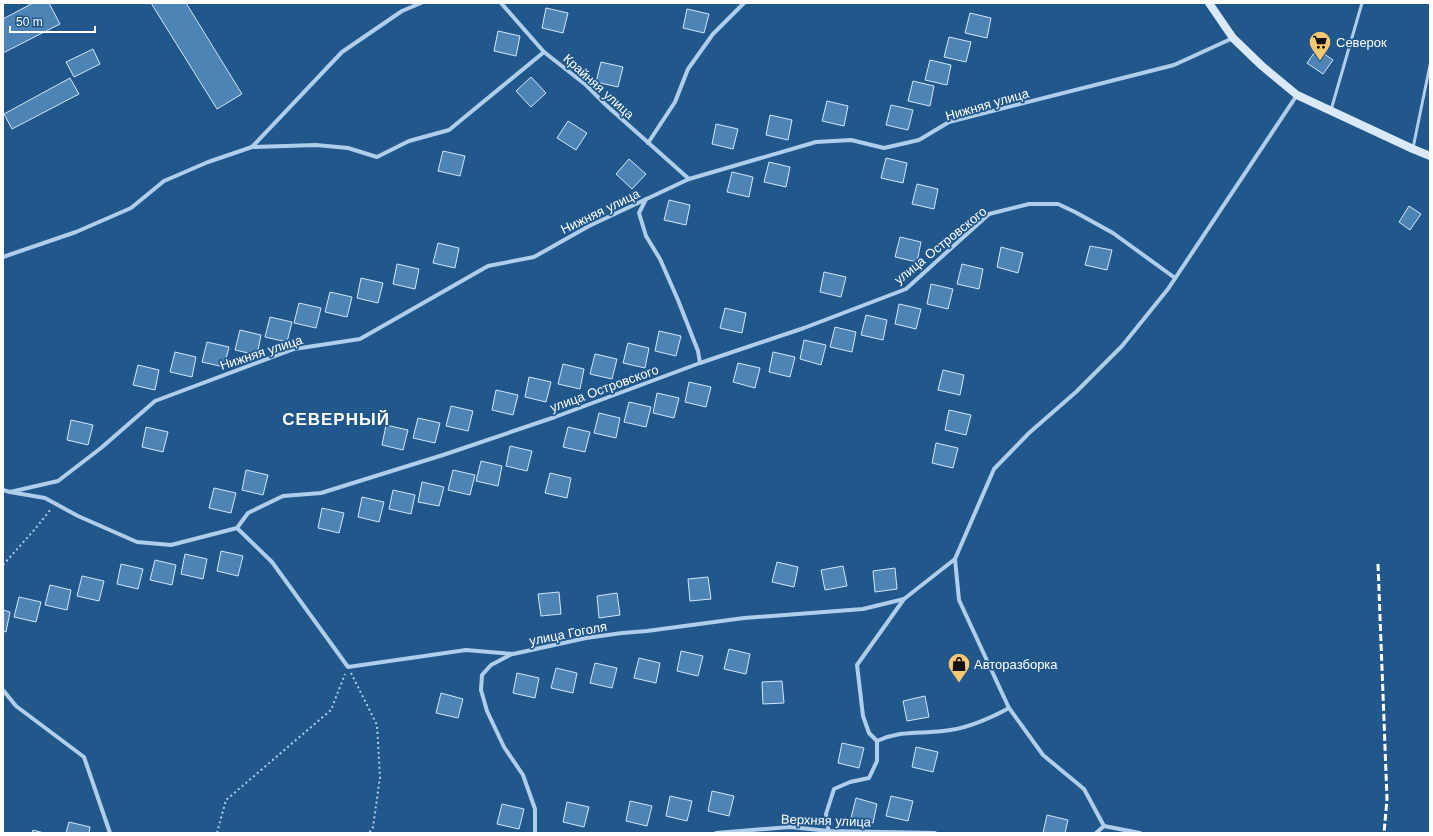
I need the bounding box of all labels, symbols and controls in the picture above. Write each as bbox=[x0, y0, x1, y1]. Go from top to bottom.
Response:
scale bar bbox=[10, 8, 95, 34]
text: 50 m bbox=[16, 15, 43, 29]
supermarket icon: Северок bbox=[1307, 29, 1333, 62]
place label: Северок bbox=[1336, 35, 1387, 50]
street label: Крайняя улица bbox=[560, 51, 638, 123]
street label: Нижняя улица bbox=[944, 85, 1031, 124]
street label: Нижняя улица bbox=[558, 186, 643, 237]
street label: улица Островского bbox=[891, 204, 989, 287]
street label: Нижняя улица bbox=[218, 332, 305, 373]
street label: улица Островского bbox=[548, 362, 660, 415]
district label: СЕВЕРНЫЙ bbox=[282, 410, 390, 429]
street label: улица Гоголя bbox=[528, 619, 608, 648]
shop icon: Авторазборка bbox=[946, 651, 972, 684]
place label: Авторазборка bbox=[974, 657, 1058, 672]
street label: Верхняя улица bbox=[781, 811, 872, 830]

